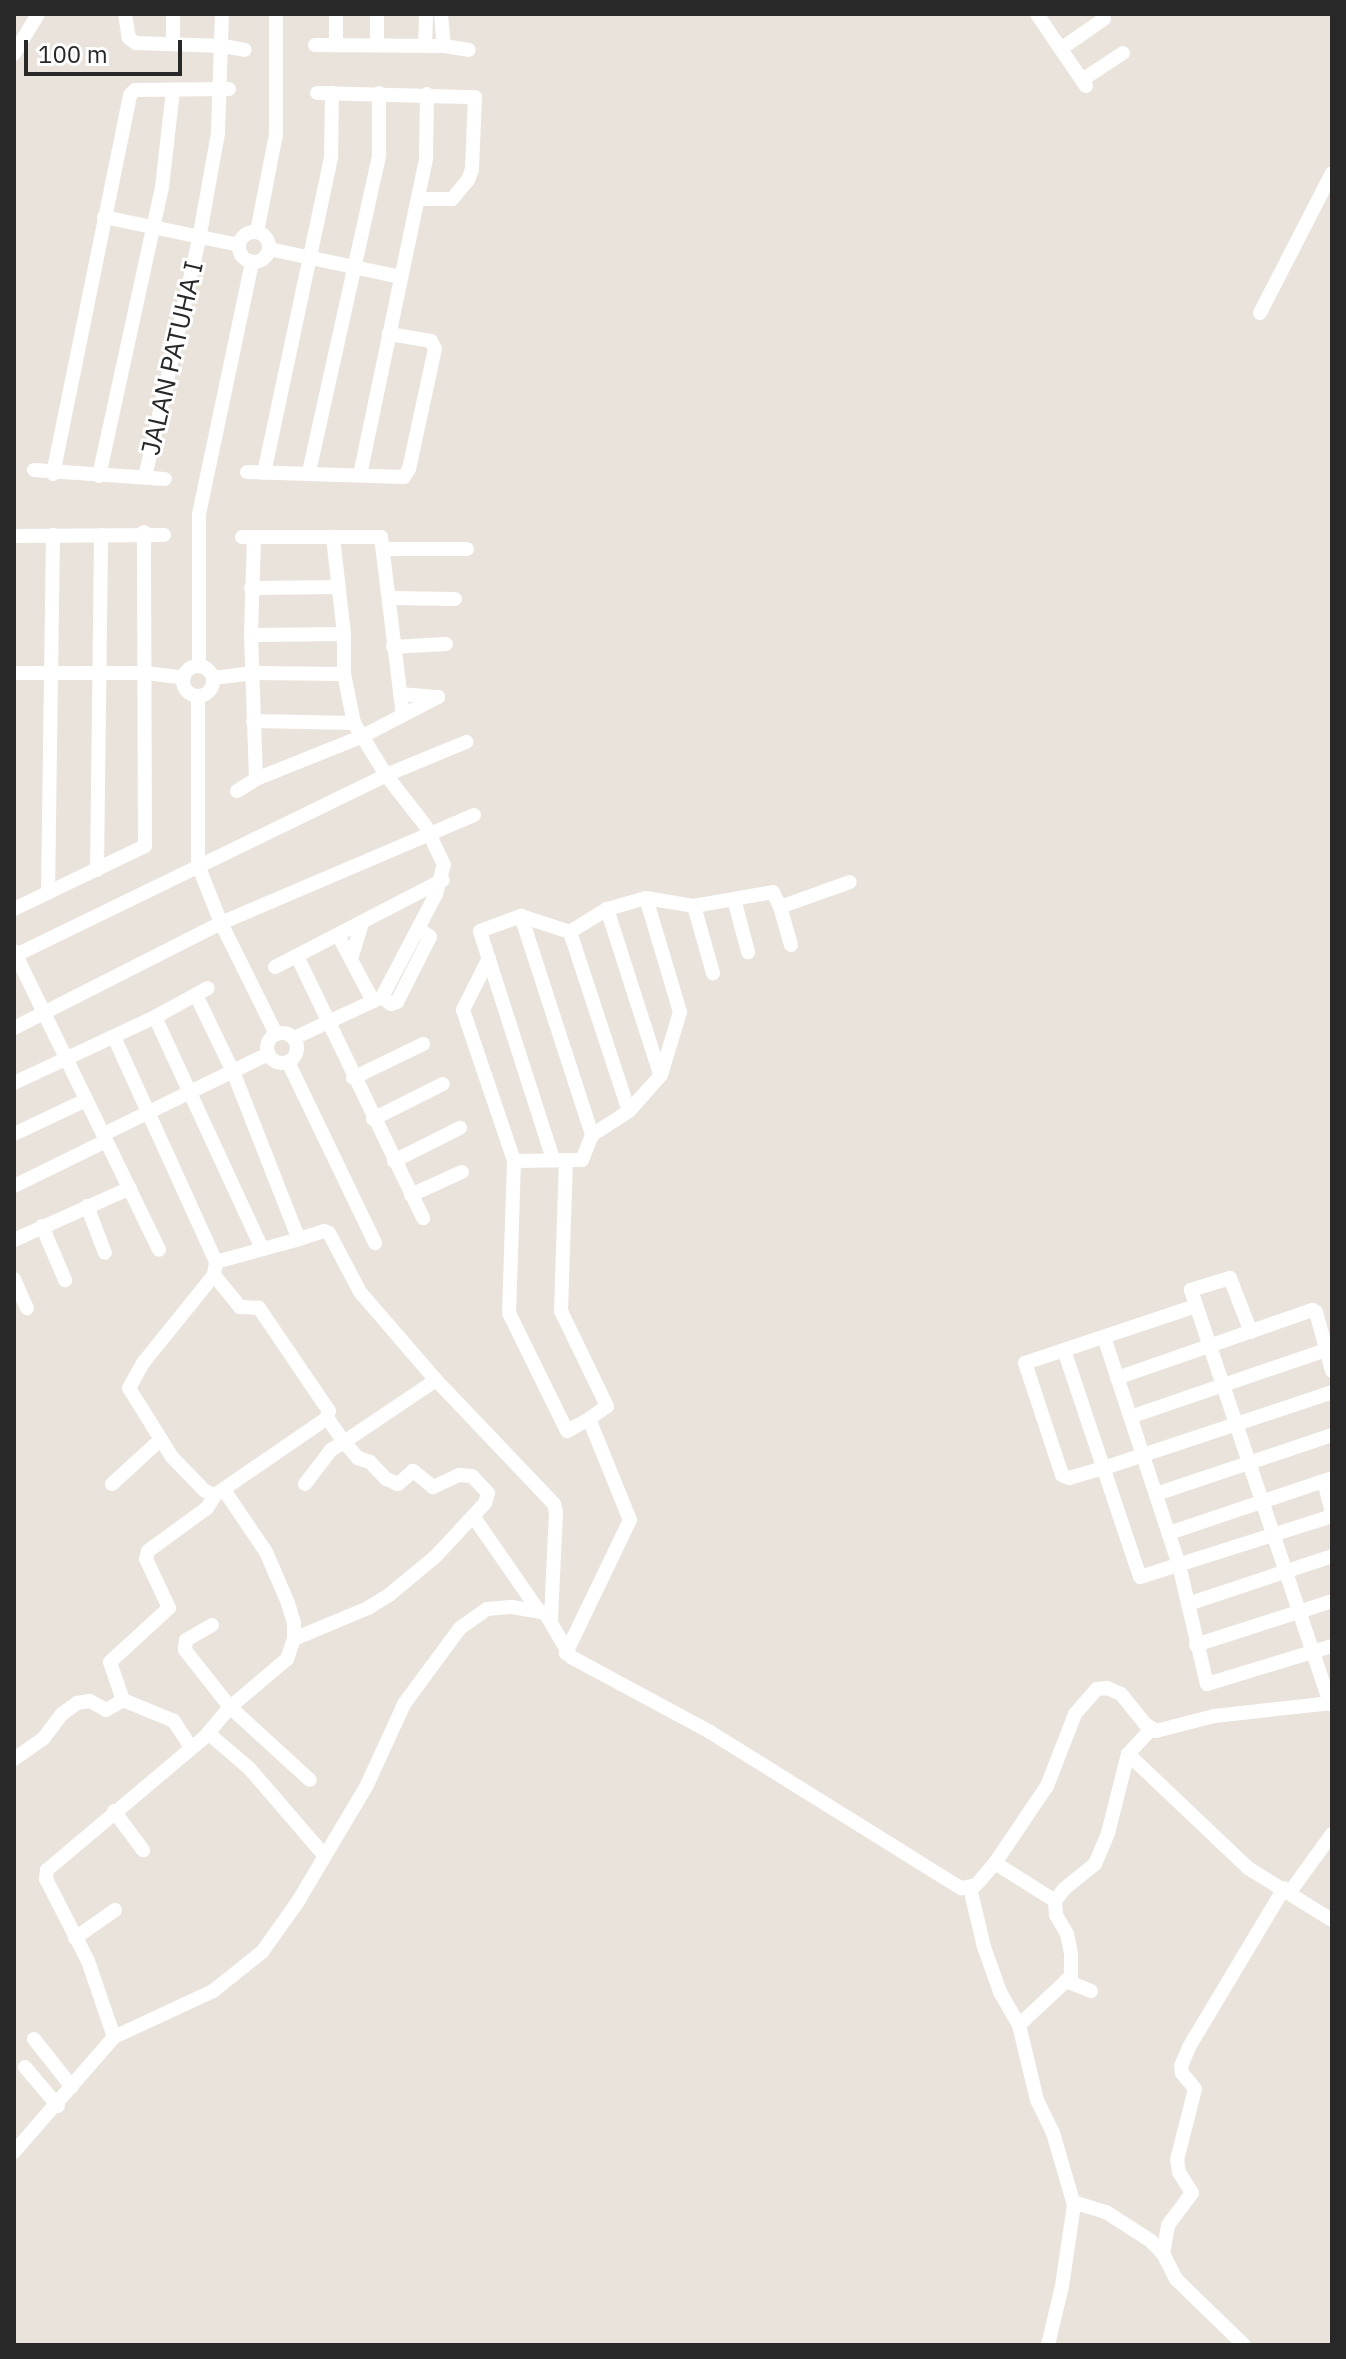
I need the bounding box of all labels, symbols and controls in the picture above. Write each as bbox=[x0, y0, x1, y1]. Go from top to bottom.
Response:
scale bar bbox=[28, 24, 186, 74]
text: 100 m bbox=[38, 38, 108, 70]
street label: JALAN PATUHA I bbox=[135, 258, 209, 458]

